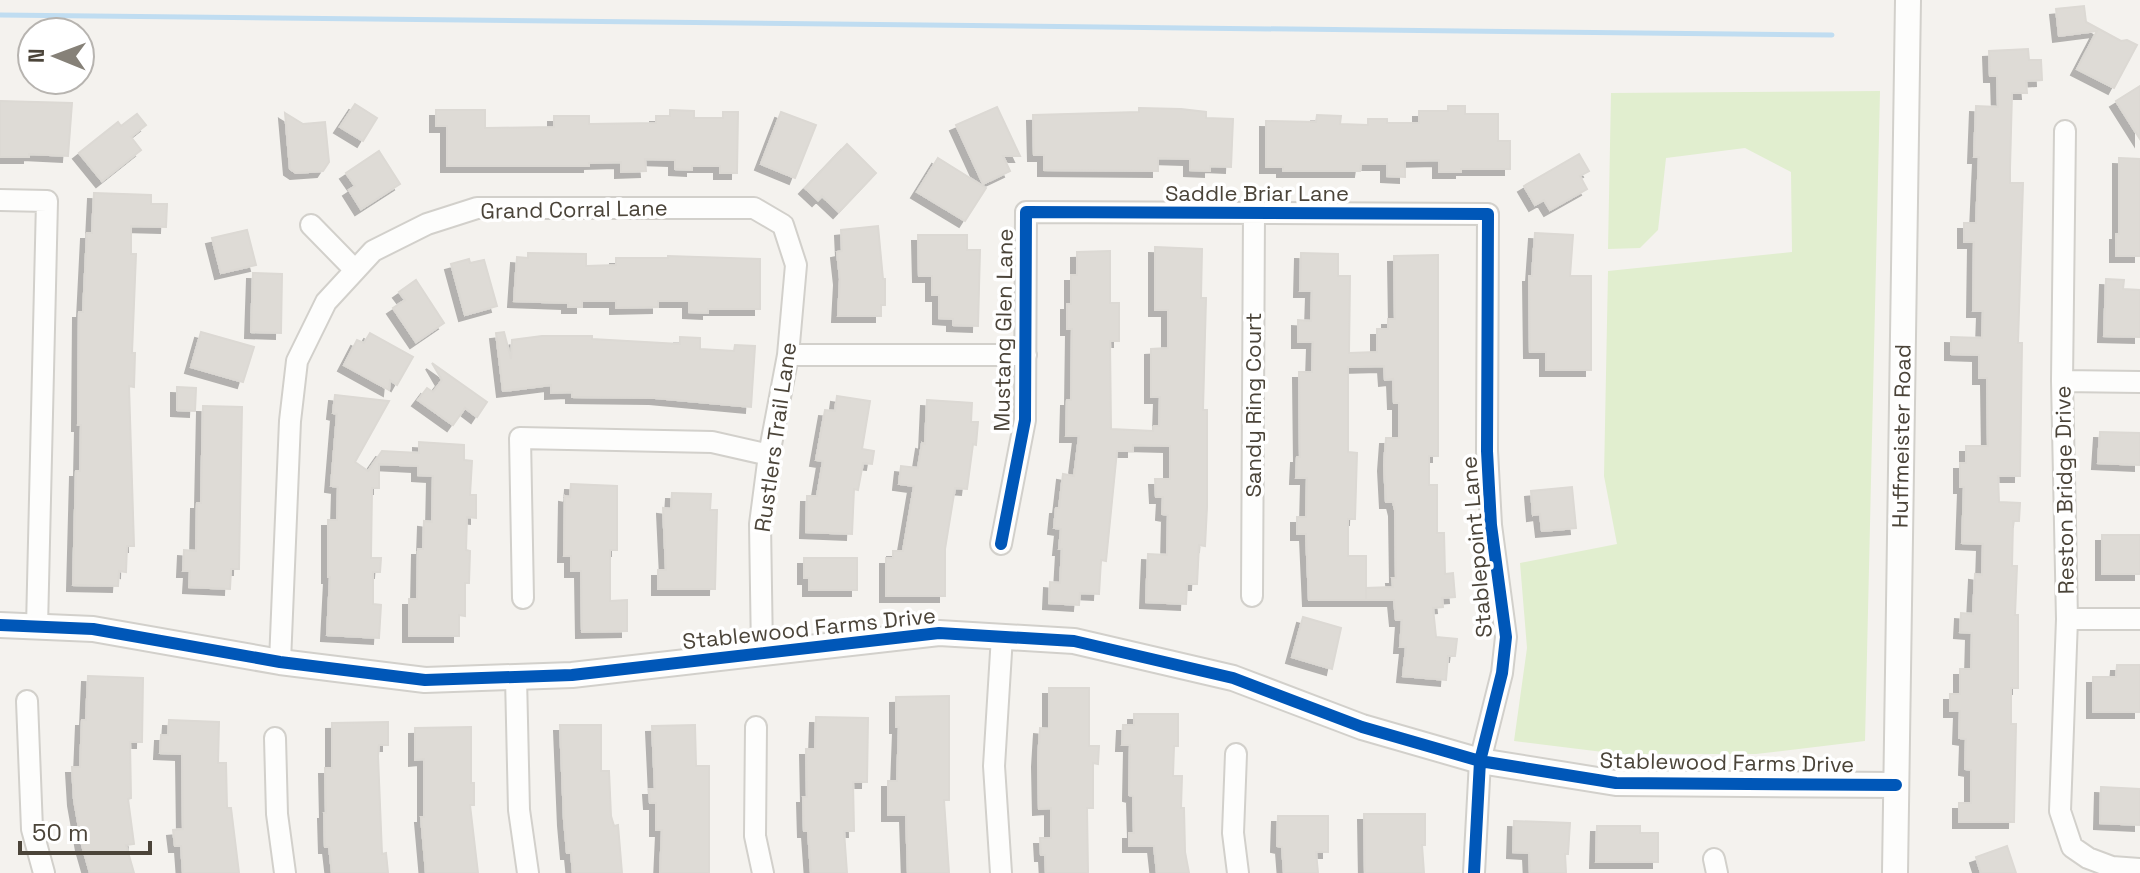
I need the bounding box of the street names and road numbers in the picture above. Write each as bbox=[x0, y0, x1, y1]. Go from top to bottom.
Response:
street label: Saddle Briar Lane bbox=[1165, 179, 1349, 207]
street label: Grand Corral Lane bbox=[480, 193, 668, 225]
street label: Mustang Glen Lane bbox=[987, 228, 1019, 432]
street label: Sandy Ring Court bbox=[1239, 312, 1267, 498]
street label: Rustlers Trail Lane bbox=[748, 340, 802, 534]
street label: Huffmeister Road bbox=[1885, 344, 1917, 528]
street label: Reston Bridge Drive bbox=[2048, 385, 2080, 595]
street label: Stablepoint Lane bbox=[1454, 455, 1498, 639]
street label: Stablewood Farms Drive bbox=[681, 601, 937, 655]
street label: Stablewood Farms Drive bbox=[1600, 746, 1854, 778]

